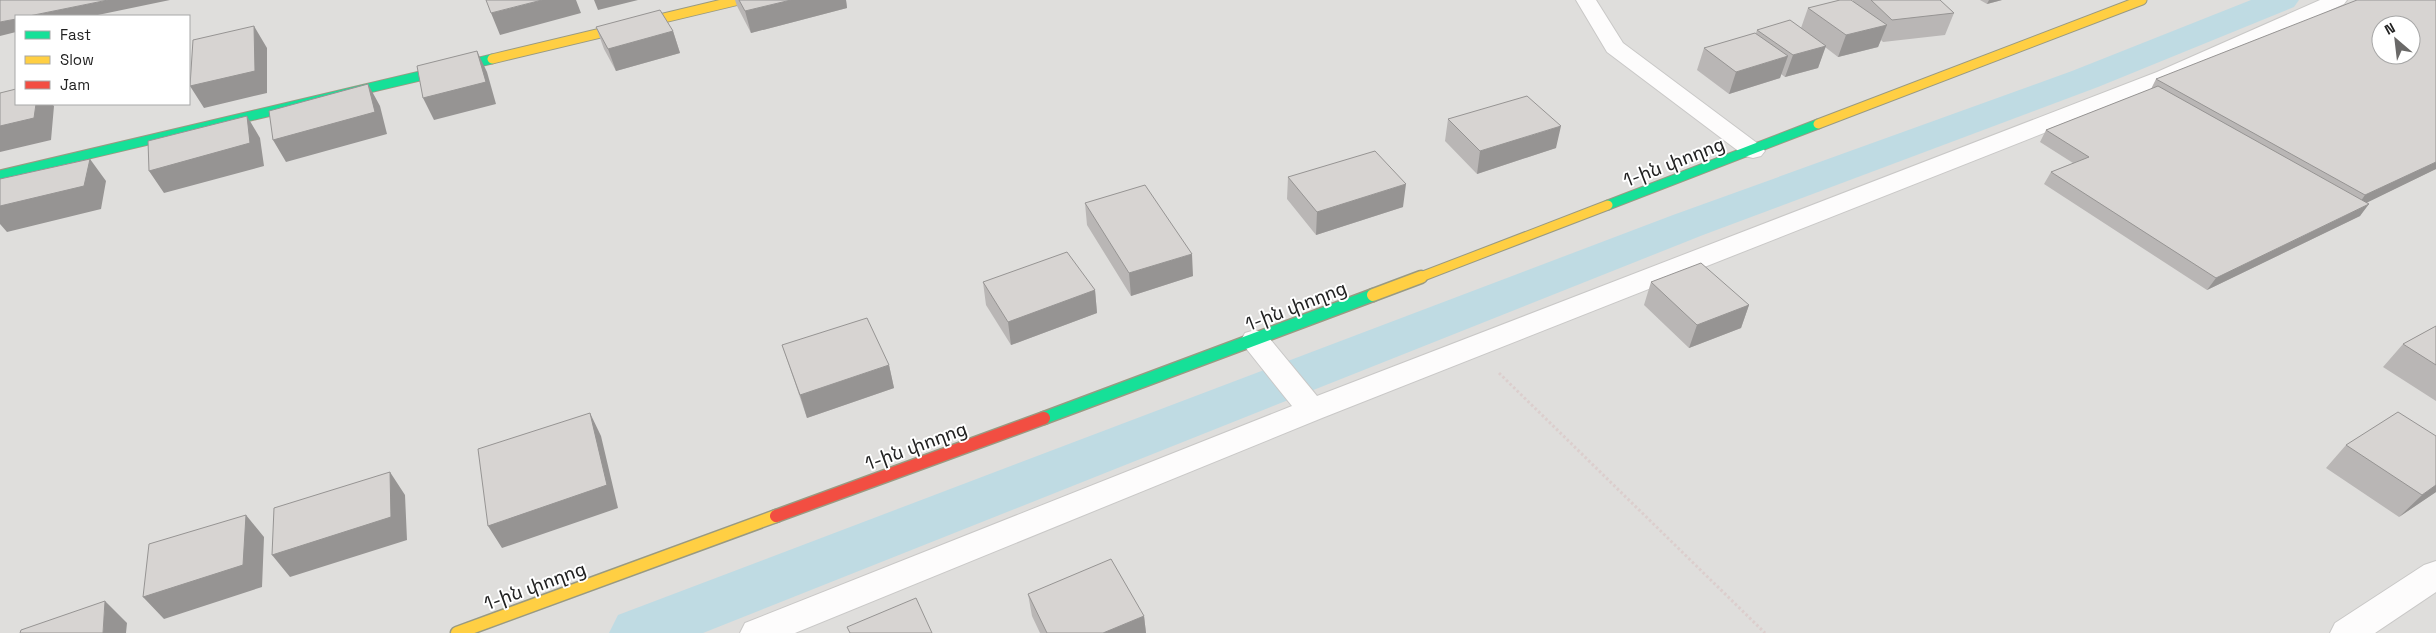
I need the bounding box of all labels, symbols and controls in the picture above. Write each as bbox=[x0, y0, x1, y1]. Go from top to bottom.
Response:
legend bbox=[15, 15, 190, 105]
north arrow bbox=[2371, 15, 2421, 65]
text: N bbox=[2382, 18, 2398, 39]
text: Fast bbox=[60, 25, 91, 44]
text: Slow bbox=[60, 50, 94, 69]
text: Jam bbox=[60, 75, 90, 94]
street label: 1-ին փողոց bbox=[1620, 131, 1728, 193]
street label: 1-ին փողոց bbox=[1242, 275, 1350, 337]
street label: 1-ին փողոց bbox=[862, 416, 970, 476]
street label: 1-ին փողոց bbox=[481, 556, 589, 616]

